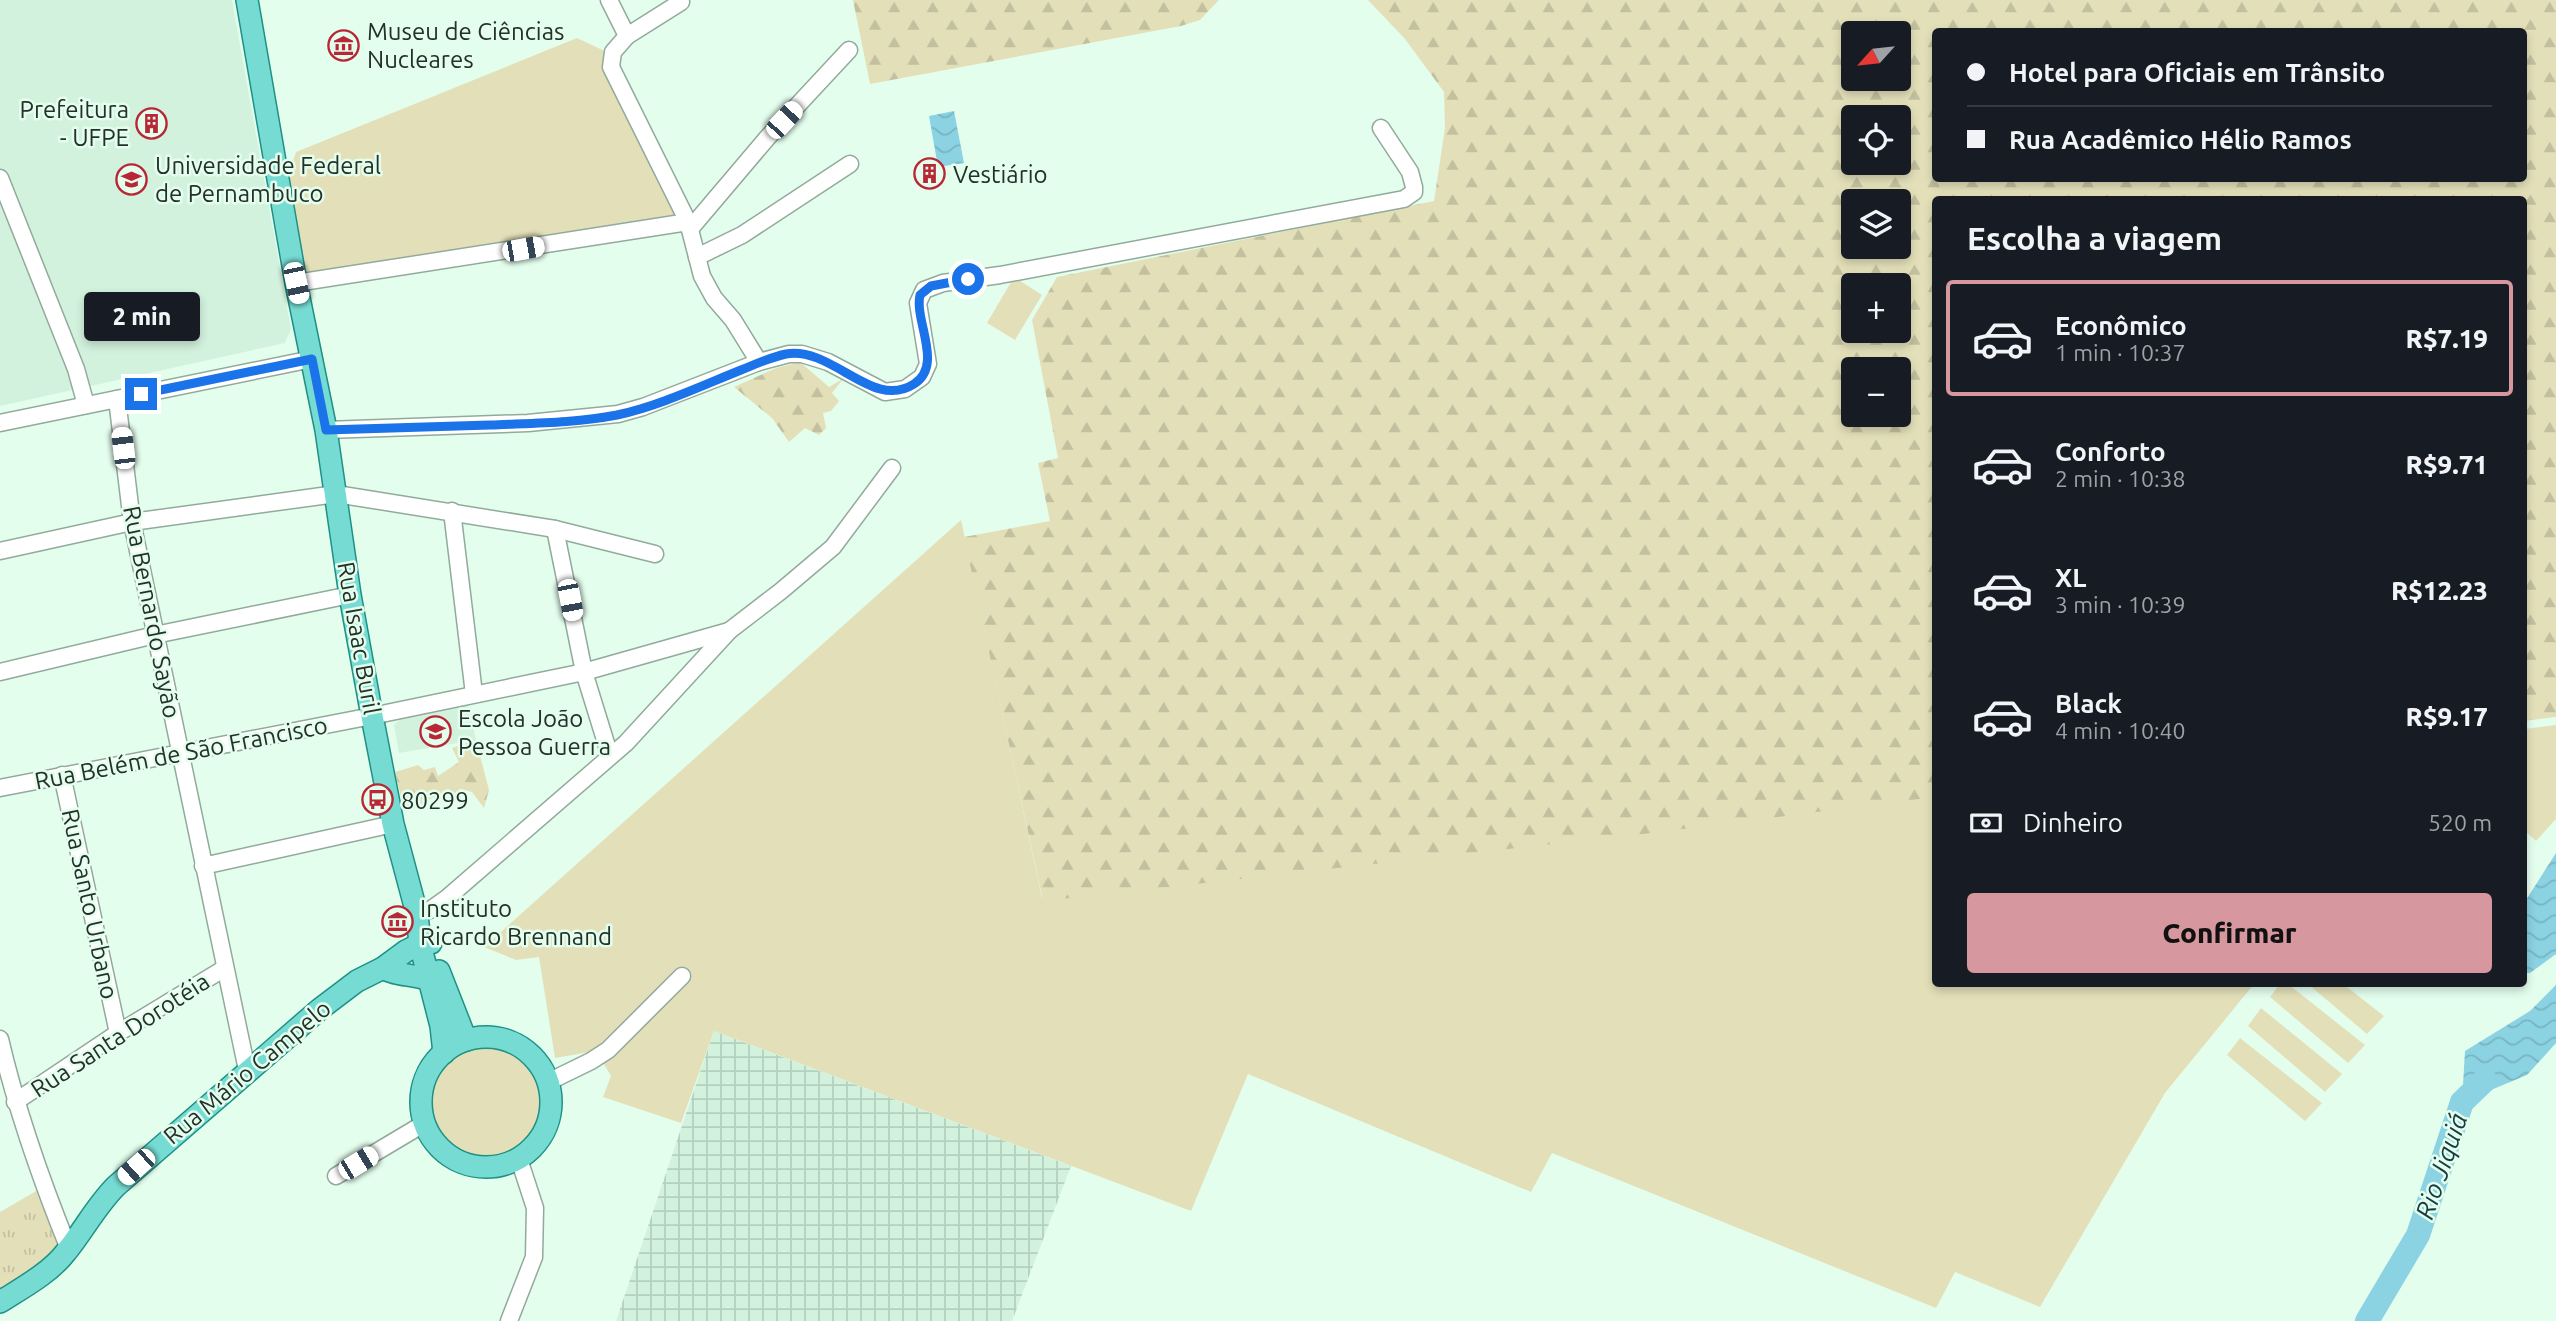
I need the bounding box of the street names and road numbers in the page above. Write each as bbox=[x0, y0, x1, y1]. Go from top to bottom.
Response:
street label: Rua Bernardo Sayão bbox=[118, 504, 186, 720]
street label: Rua Isaac Buril bbox=[332, 560, 386, 716]
street label: Rua Belém de São Francisco bbox=[32, 711, 330, 795]
street label: Rua Santo Urbano bbox=[57, 806, 123, 1002]
street label: Rua Santa Dorotéia bbox=[26, 967, 214, 1103]
street label: Rua Mário Campelo bbox=[158, 994, 336, 1150]

